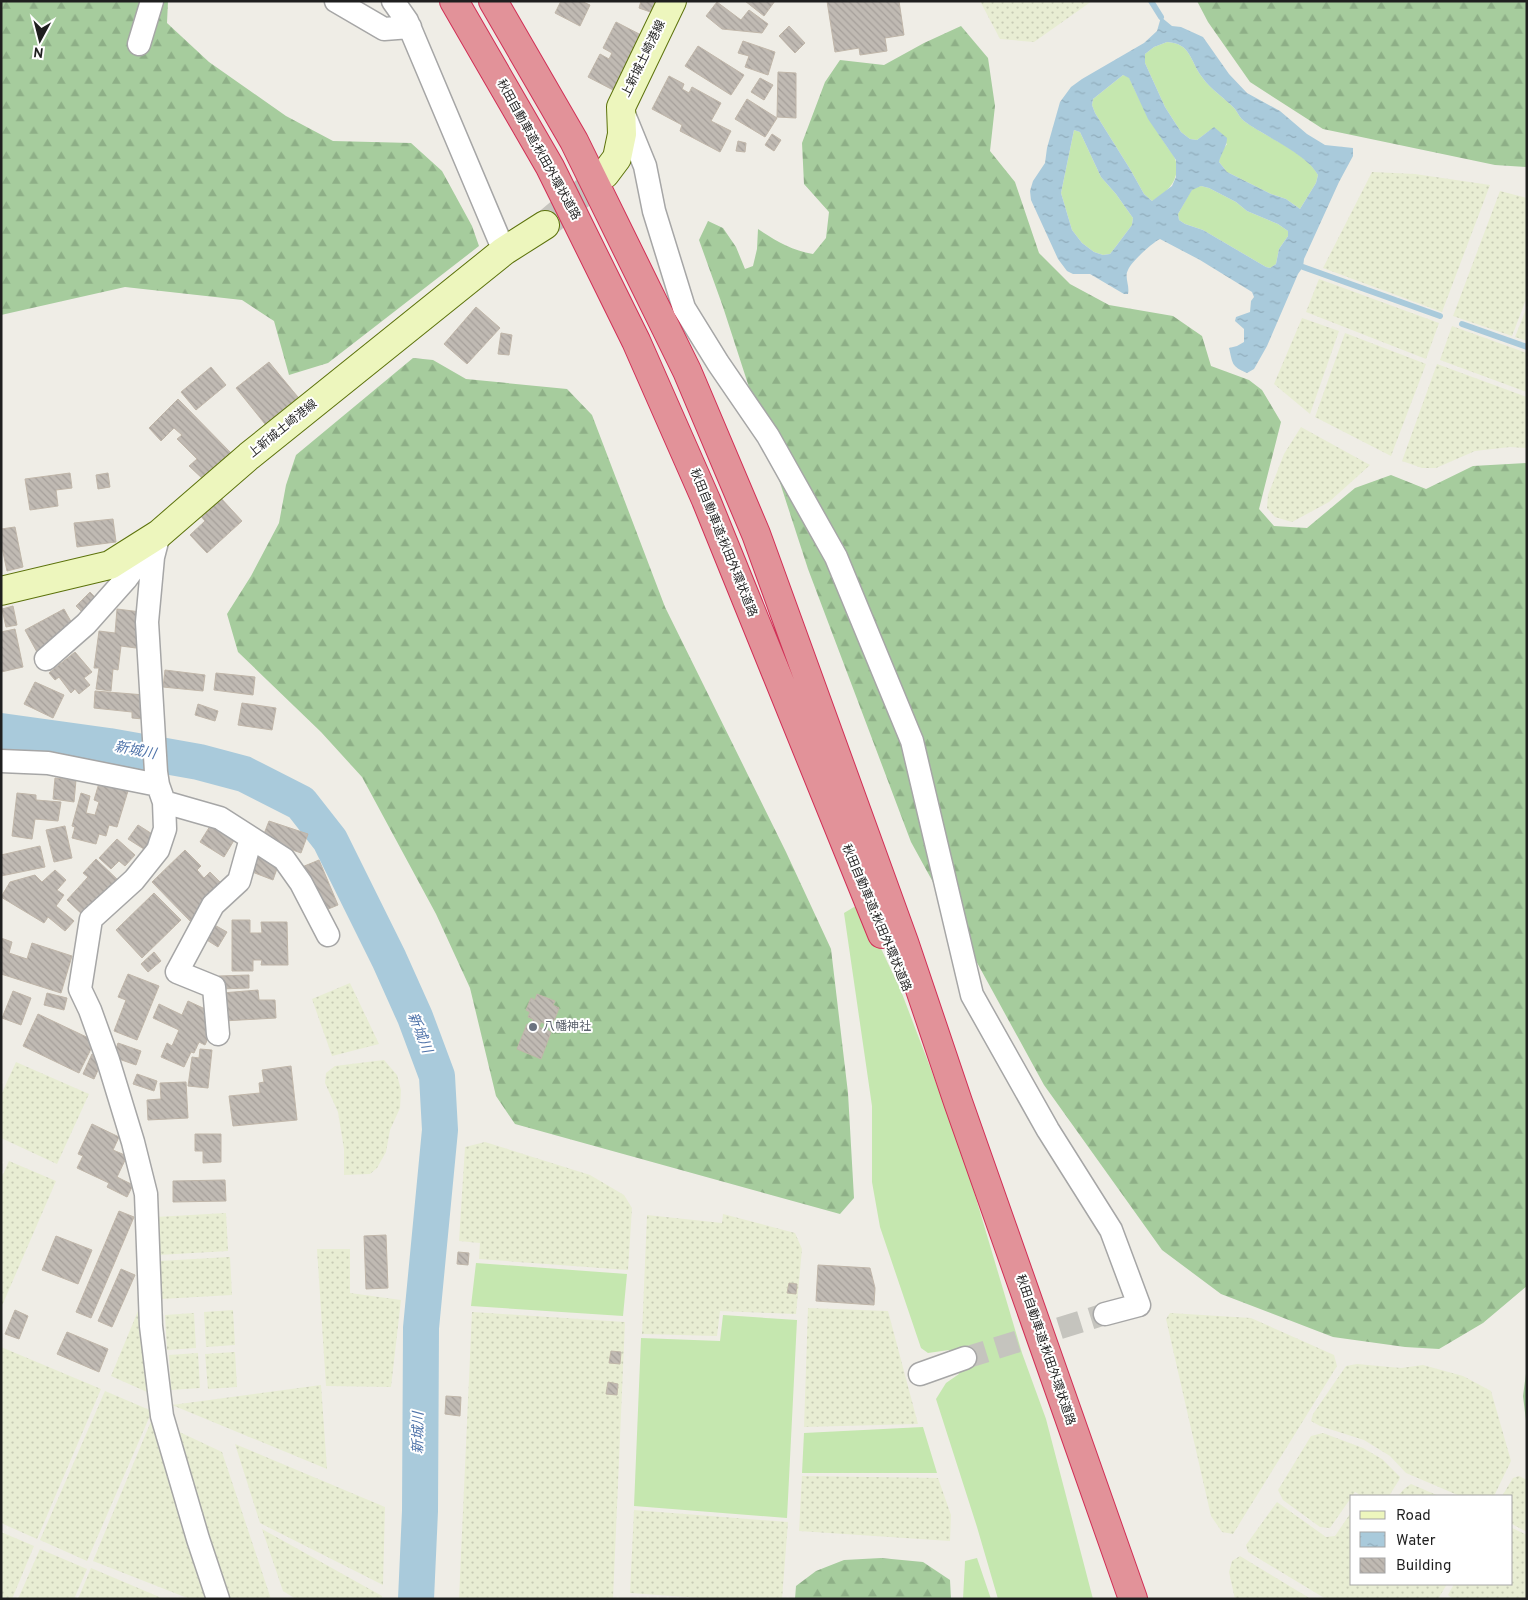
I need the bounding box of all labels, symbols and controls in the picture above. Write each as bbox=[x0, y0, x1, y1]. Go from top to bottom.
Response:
north arrow bbox=[15, 15, 65, 65]
street label: 上新城土崎港線 bbox=[618, 18, 670, 100]
text: N bbox=[33, 42, 45, 60]
street label: 秋田自動車道;秋田外環状道路 bbox=[493, 77, 583, 223]
street label: 上新城土崎港線 bbox=[245, 396, 321, 462]
street label: 秋田自動車道;秋田外環状道路 bbox=[686, 466, 760, 620]
water label: 新城川 bbox=[113, 739, 159, 764]
street label: 秋田自動車道;秋田外環状道路 bbox=[838, 842, 914, 994]
water label: 新城川 bbox=[403, 1010, 435, 1058]
place label: 八幡神社 bbox=[543, 1019, 591, 1035]
marker: 八幡神社 bbox=[527, 1021, 539, 1033]
street label: 秋田自動車道;秋田外環状道路 bbox=[1012, 1272, 1078, 1428]
water label: 新城川 bbox=[410, 1410, 428, 1454]
legend bbox=[1350, 1495, 1513, 1585]
text: Road bbox=[1396, 1507, 1431, 1526]
text: Water bbox=[1396, 1532, 1436, 1551]
text: Building bbox=[1396, 1557, 1451, 1576]

